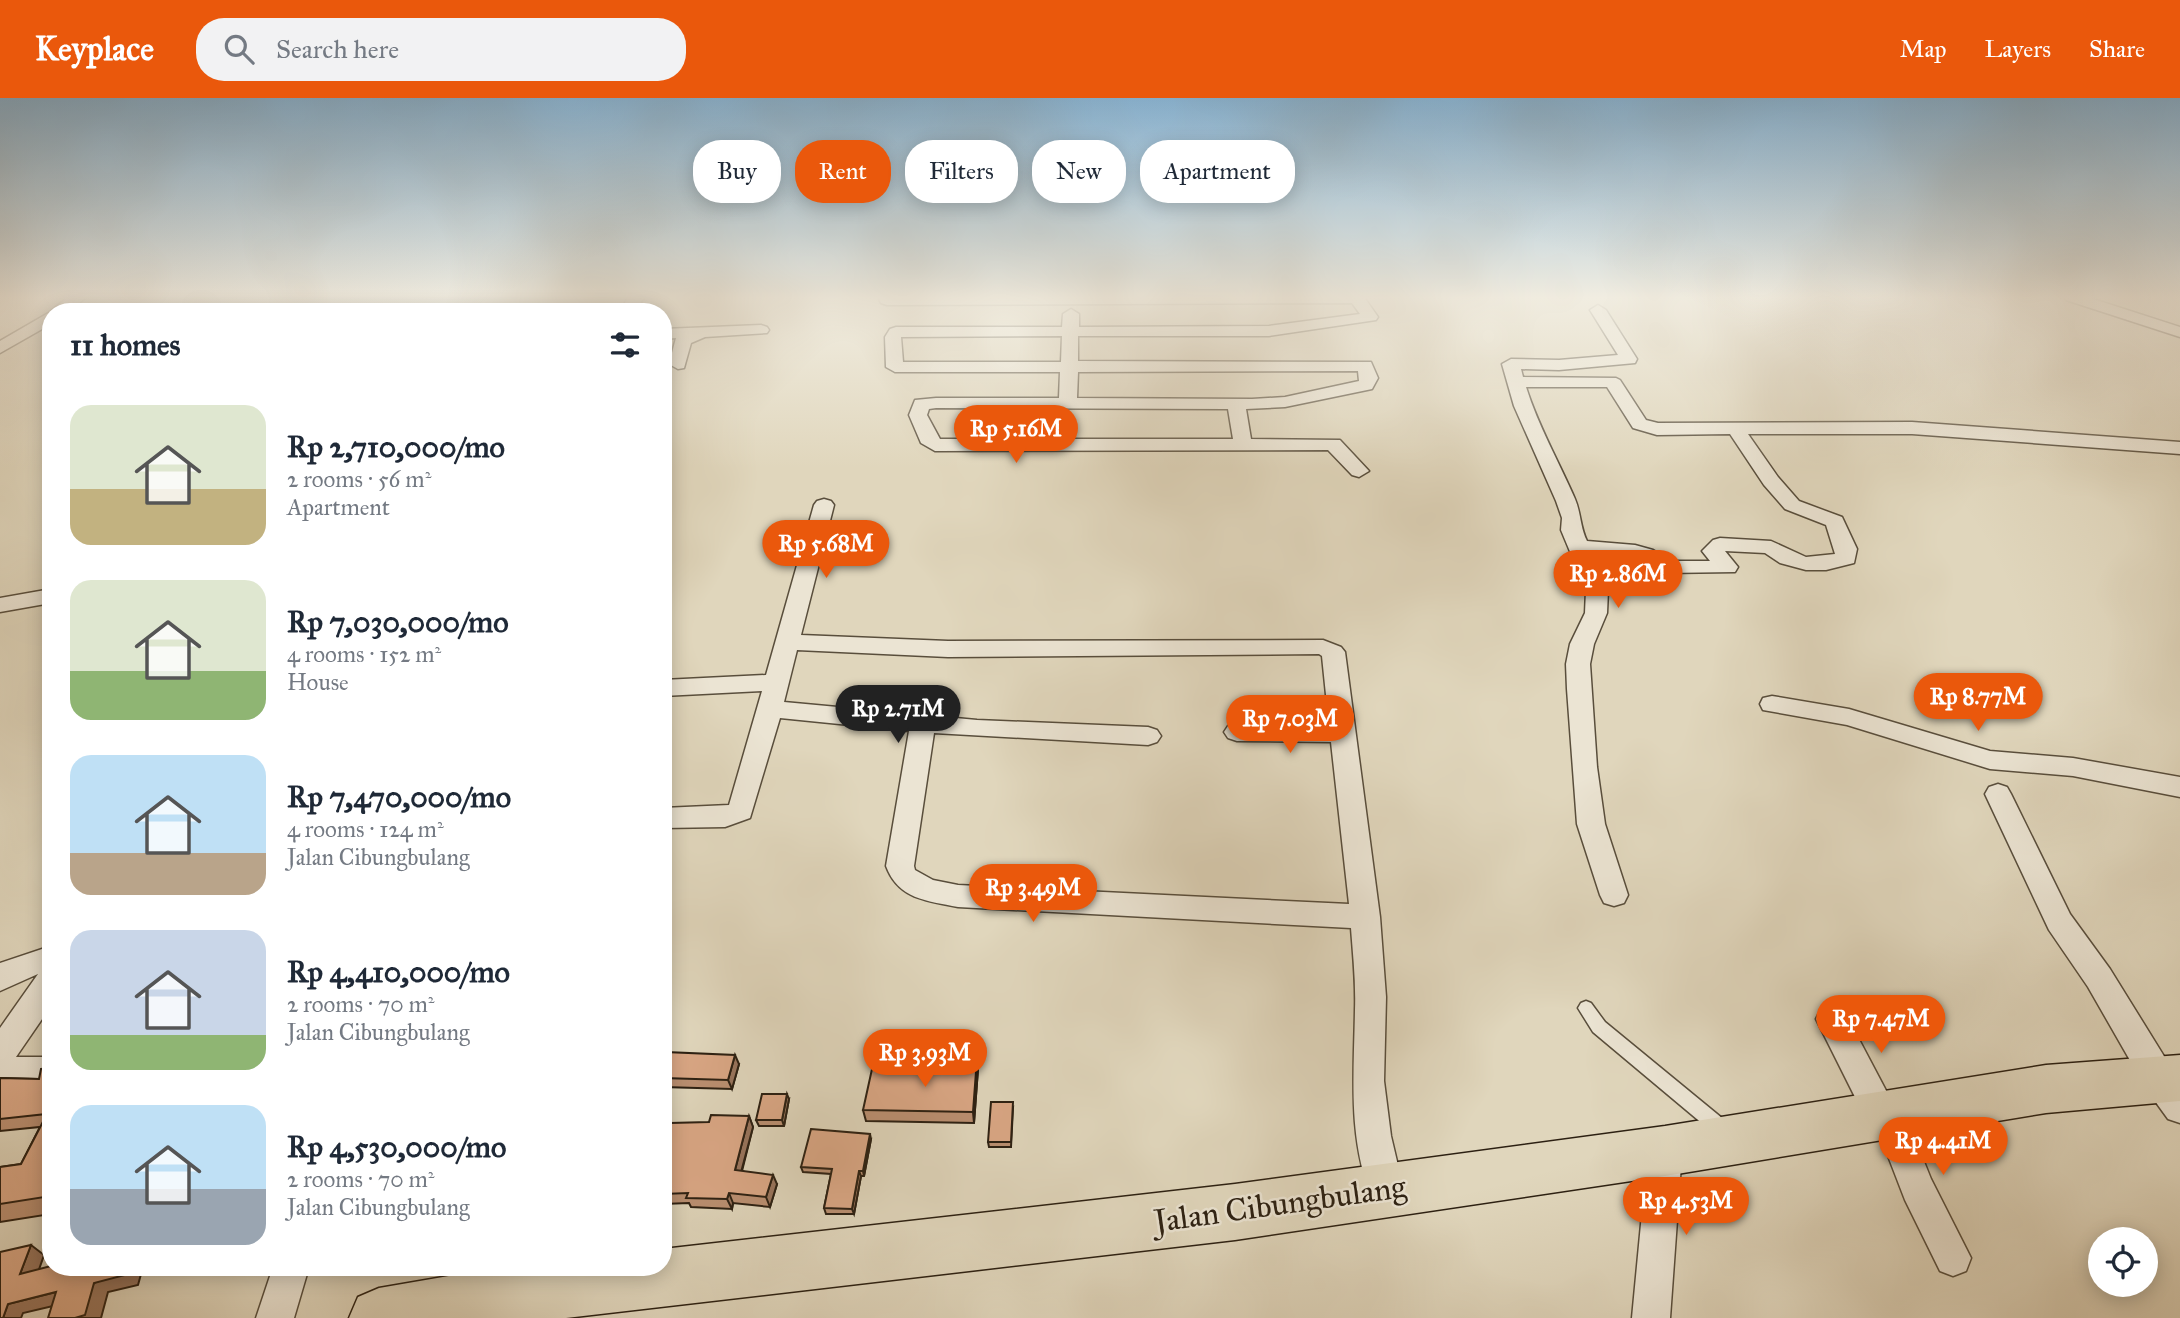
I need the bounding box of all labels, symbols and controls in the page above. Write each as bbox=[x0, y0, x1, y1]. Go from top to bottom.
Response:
search box bbox=[196, 18, 686, 81]
text: Keyplace bbox=[35, 29, 154, 69]
icon: search bbox=[220, 30, 258, 68]
text: Search here bbox=[276, 33, 399, 65]
text: Map bbox=[1900, 34, 1947, 64]
text: Layers bbox=[1985, 34, 2051, 64]
text: Share bbox=[2089, 34, 2145, 64]
chip: Buy bbox=[693, 140, 781, 203]
chip: Rent bbox=[795, 140, 891, 203]
chip: Filters bbox=[905, 140, 1018, 203]
chip: New bbox=[1032, 140, 1126, 203]
chip: Apartment bbox=[1140, 140, 1295, 203]
icon: filters bbox=[606, 326, 644, 364]
text: 11 homes bbox=[70, 327, 181, 363]
pin: Rp 5.16M bbox=[944, 406, 1088, 465]
text: Rp 5.16M bbox=[970, 414, 1062, 442]
text: Rp 2,710,000/mo bbox=[287, 429, 505, 465]
icon: home bbox=[126, 433, 210, 517]
text: 2 rooms · 56 m² bbox=[287, 465, 431, 493]
text: Apartment bbox=[287, 493, 390, 521]
pin: Rp 5.68M bbox=[754, 520, 898, 580]
text: Rp 5.68M bbox=[778, 529, 874, 557]
pin: Rp 2.86M bbox=[1546, 550, 1690, 610]
text: Rp 2.86M bbox=[1570, 559, 1666, 587]
text: Rp 7,030,000/mo bbox=[287, 604, 509, 640]
icon: home bbox=[126, 608, 210, 692]
text: 4 rooms · 152 m² bbox=[287, 640, 441, 668]
text: House bbox=[287, 668, 349, 696]
pin: Rp 8.77M bbox=[1906, 674, 2050, 733]
text: Rp 8.77M bbox=[1930, 682, 2026, 710]
pin: Rp 2.71M bbox=[826, 686, 970, 745]
text: Rp 2.71M bbox=[852, 694, 944, 722]
pin: Rp 7.03M bbox=[1218, 696, 1362, 755]
text: Rp 7.03M bbox=[1242, 704, 1338, 732]
text: Rp 7,470,000/mo bbox=[287, 779, 511, 815]
icon: home bbox=[126, 783, 210, 867]
text: 4 rooms · 124 m² bbox=[287, 815, 444, 843]
text: Jalan Cibungbulang bbox=[287, 843, 470, 871]
pin: Rp 3.49M bbox=[961, 864, 1105, 924]
text: Rp 3.49M bbox=[985, 873, 1081, 901]
text: Rp 4,410,000/mo bbox=[287, 954, 510, 990]
icon: home bbox=[126, 958, 210, 1042]
text: 2 rooms · 70 m² bbox=[287, 990, 435, 1018]
pin: Rp 7.47M bbox=[1809, 996, 1953, 1055]
text: Rp 7.47M bbox=[1832, 1004, 1930, 1032]
text: Jalan Cibungbulang bbox=[287, 1018, 470, 1046]
pin: Rp 3.93M bbox=[853, 1030, 997, 1089]
text: Rp 3.93M bbox=[879, 1038, 971, 1066]
pin: Rp 4.41M bbox=[1871, 1118, 2015, 1177]
text: Rp 4.41M bbox=[1895, 1126, 1991, 1154]
text: Rp 4,530,000/mo bbox=[287, 1129, 506, 1165]
icon: home bbox=[126, 1133, 210, 1217]
text: 2 rooms · 70 m² bbox=[287, 1165, 435, 1193]
street label: Jalan Cibungbulang bbox=[1148, 1167, 1410, 1241]
pin: Rp 4.53M bbox=[1614, 1178, 1758, 1237]
text: Rp 4.53M bbox=[1639, 1186, 1733, 1214]
text: Jalan Cibungbulang bbox=[287, 1193, 470, 1221]
map controls bbox=[2088, 1227, 2158, 1297]
button: locate bbox=[2088, 1227, 2158, 1297]

